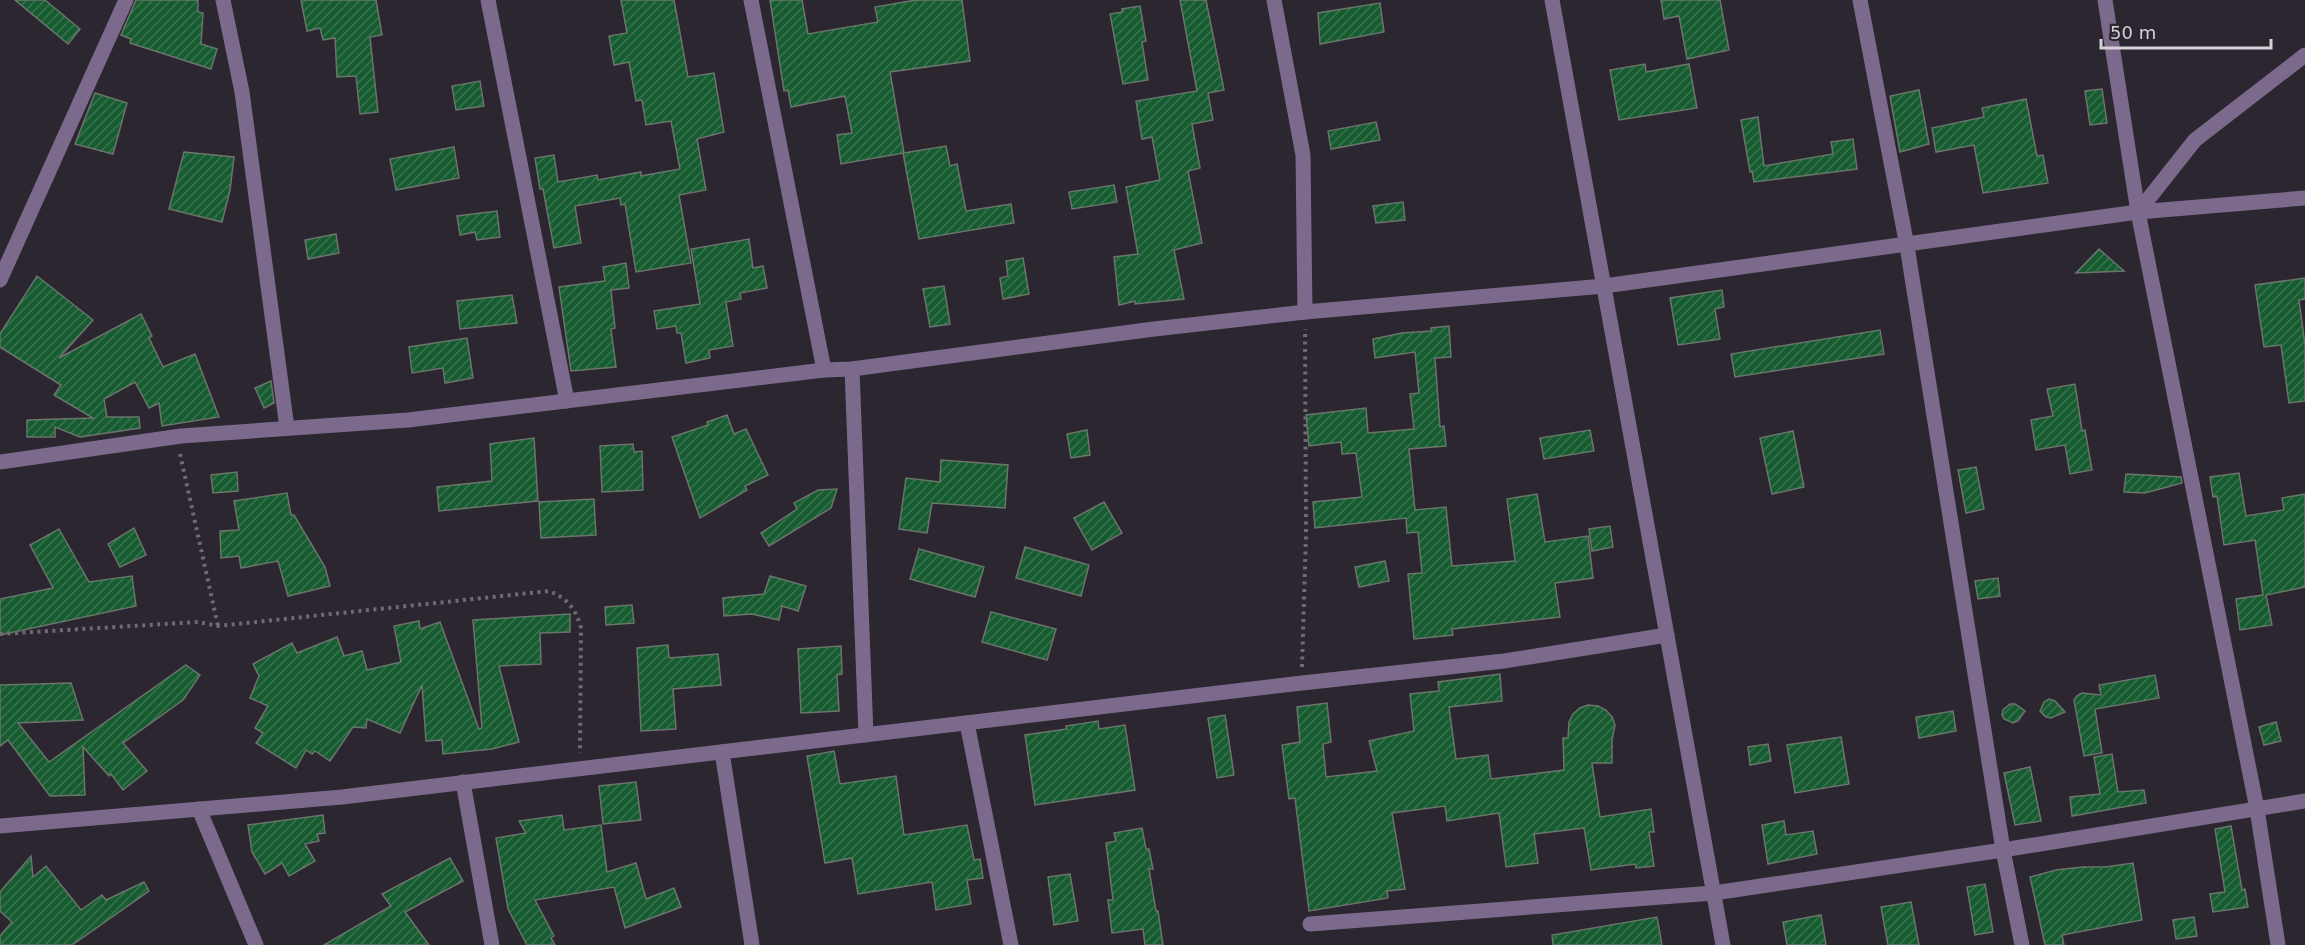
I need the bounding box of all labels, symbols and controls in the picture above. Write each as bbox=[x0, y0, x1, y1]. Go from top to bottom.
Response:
scale bar bbox=[2101, 12, 2270, 50]
text: 50 m bbox=[2110, 22, 2156, 43]

